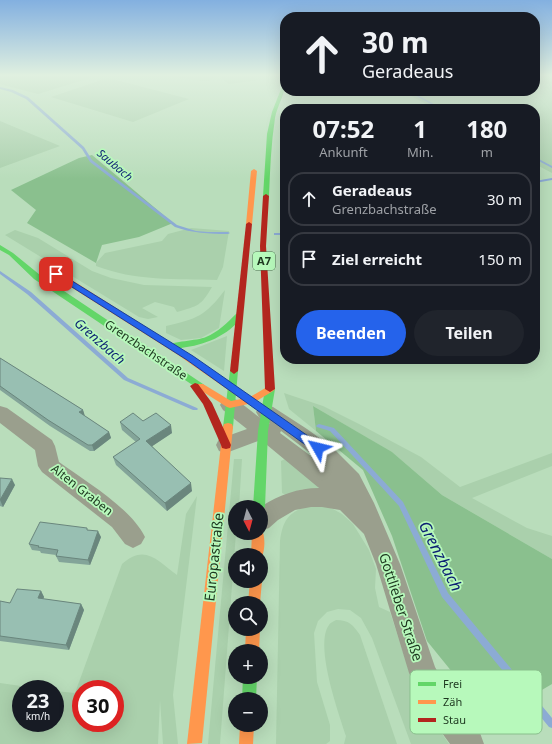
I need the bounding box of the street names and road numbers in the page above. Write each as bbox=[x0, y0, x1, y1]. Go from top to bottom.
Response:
road number: A7 bbox=[253, 252, 275, 270]
street label: Grenzbachstraße bbox=[102, 316, 191, 384]
street label: Alten Graben bbox=[48, 460, 117, 519]
street label: Europastraße bbox=[199, 512, 228, 602]
street label: Gottlieber Straße bbox=[375, 550, 428, 663]

